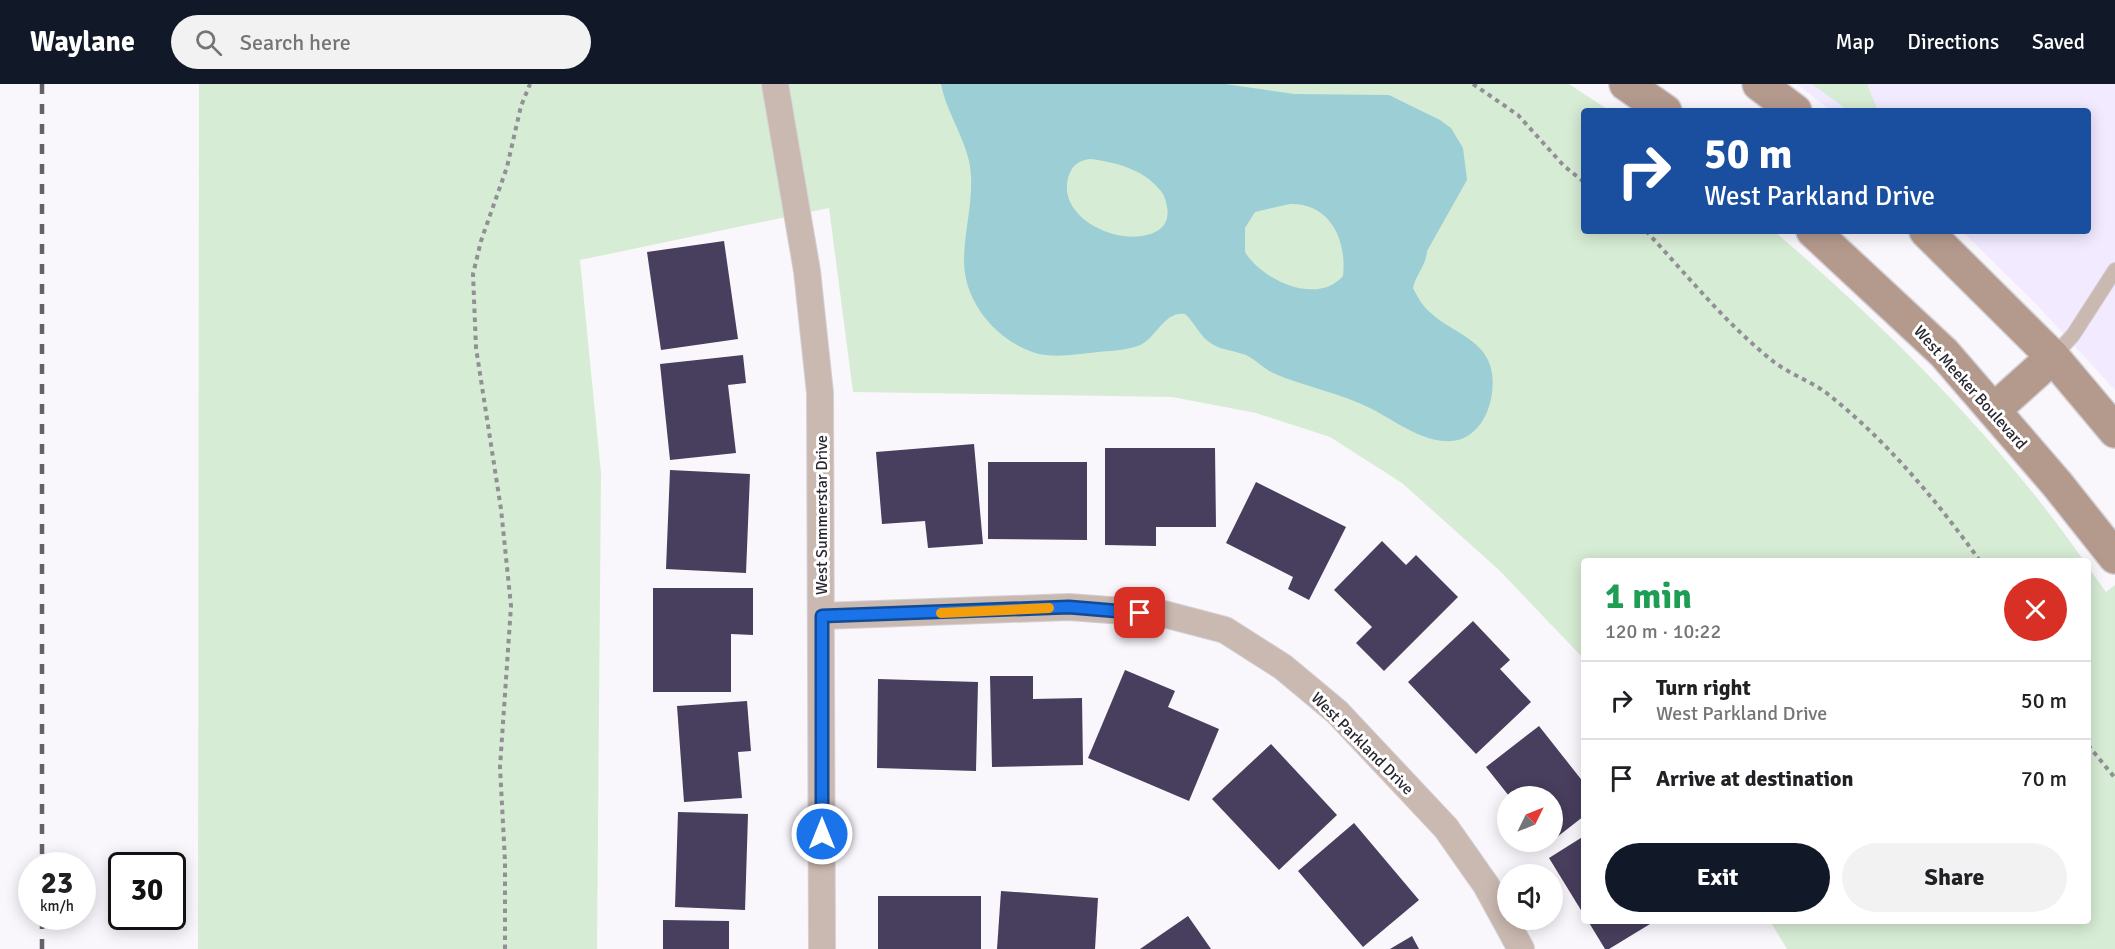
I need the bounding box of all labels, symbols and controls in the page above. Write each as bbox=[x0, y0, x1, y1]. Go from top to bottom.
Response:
search box bbox=[171, 15, 591, 69]
text: Waylane bbox=[30, 25, 135, 59]
icon: search bbox=[192, 26, 225, 59]
text: Search here bbox=[240, 29, 351, 56]
text: Map bbox=[1836, 29, 1874, 55]
text: Directions bbox=[1907, 29, 1999, 55]
text: Saved bbox=[2032, 29, 2085, 55]
text: 50 m bbox=[1704, 129, 1793, 180]
icon: right bbox=[1605, 132, 1683, 210]
text: West Parkland Drive bbox=[1704, 180, 1935, 213]
street label: West Meeker Boulevard bbox=[1909, 322, 2031, 454]
street label: West Summerstar Drive bbox=[812, 435, 832, 595]
text: 1 min bbox=[1605, 574, 1692, 619]
button: close bbox=[2004, 578, 2067, 641]
pin bbox=[1114, 587, 1165, 638]
icon: arrive bbox=[1123, 596, 1156, 629]
text: 120 m · 10:22 bbox=[1605, 619, 1721, 644]
text: Turn right bbox=[1656, 674, 1751, 701]
icon: right bbox=[1605, 684, 1638, 717]
text: 50 m bbox=[2021, 687, 2067, 714]
street label: West Parkland Drive bbox=[1307, 688, 1418, 799]
text: West Parkland Drive bbox=[1656, 701, 1827, 726]
icon: arrive bbox=[1605, 762, 1638, 795]
text: Arrive at destination bbox=[1656, 765, 1853, 792]
text: 70 m bbox=[2021, 765, 2067, 792]
north arrow bbox=[1497, 786, 1563, 852]
map controls bbox=[1497, 786, 1563, 930]
position arrow bbox=[790, 802, 854, 866]
button: Exit bbox=[1605, 843, 1830, 912]
button: Share bbox=[1842, 843, 2067, 912]
speed limit sign: 30 bbox=[108, 852, 186, 930]
button: sound bbox=[1497, 864, 1563, 930]
text: 23 bbox=[41, 865, 73, 902]
text: km/h bbox=[40, 897, 74, 915]

